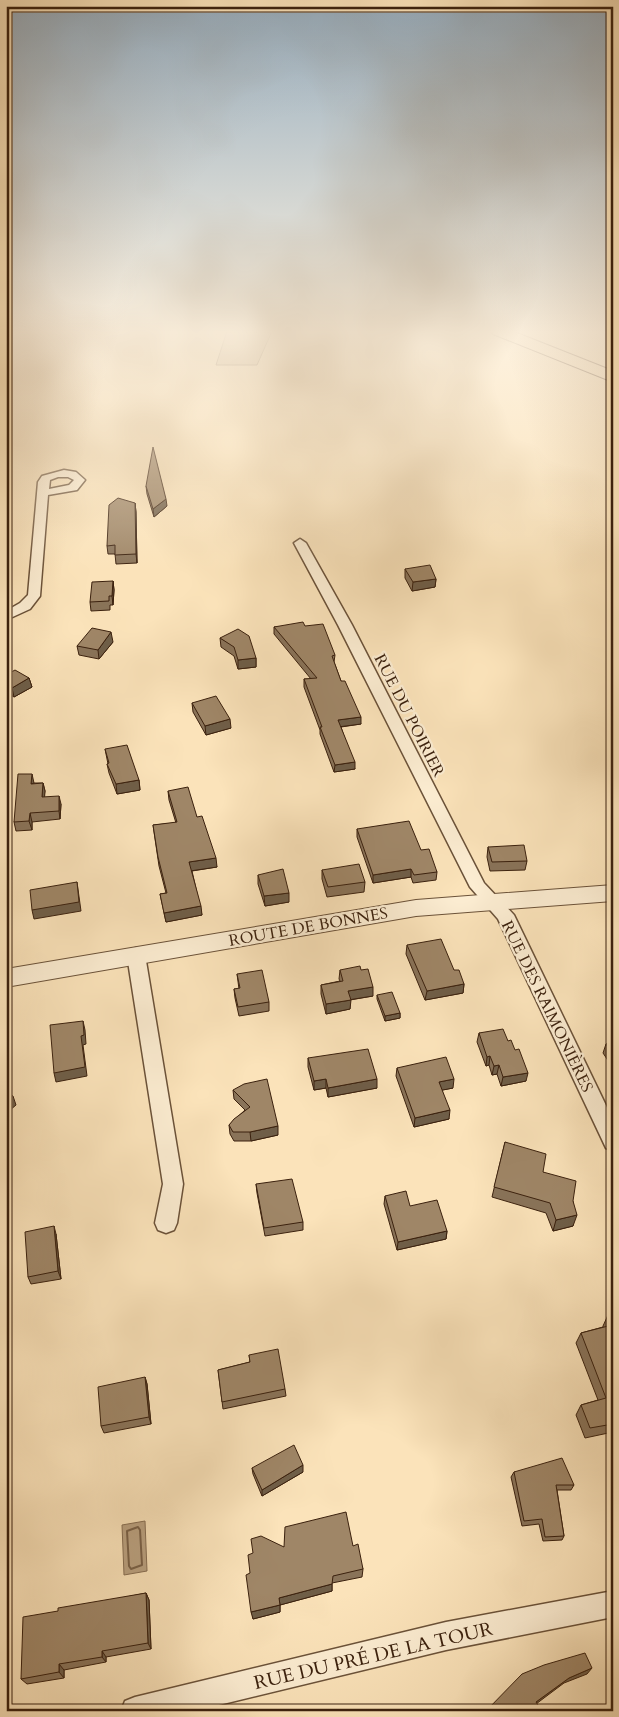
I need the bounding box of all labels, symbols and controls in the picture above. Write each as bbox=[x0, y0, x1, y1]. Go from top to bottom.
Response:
street label: RUE DU POIRIER bbox=[369, 650, 450, 781]
street label: ROUTE DE BONNES bbox=[227, 902, 389, 952]
street label: RUE DES RAIMONIÈRES bbox=[496, 917, 598, 1096]
street label: RUE DU PRÉ DE LA TOUR bbox=[251, 1616, 496, 1696]

